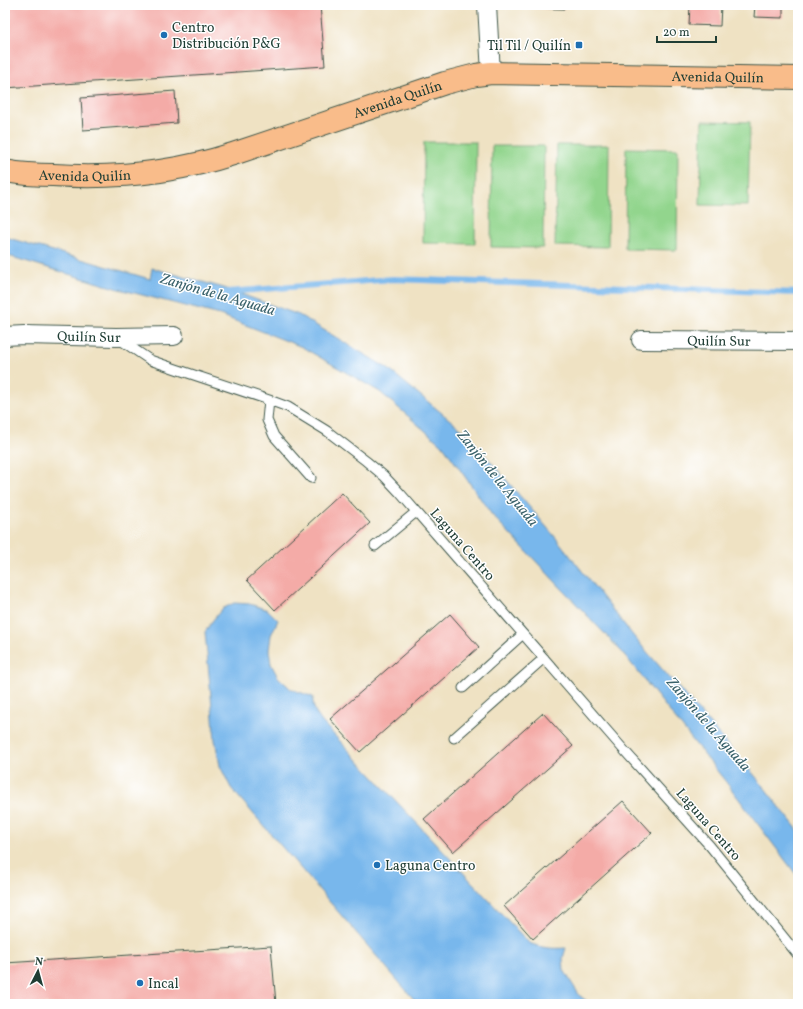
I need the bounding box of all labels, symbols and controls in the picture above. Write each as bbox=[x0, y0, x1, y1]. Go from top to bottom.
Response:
scale bar bbox=[657, 18, 716, 44]
place label: Centro Distribución P&G bbox=[172, 19, 281, 54]
text: 20 m bbox=[663, 25, 690, 41]
marker: Centro Distribución P&G bbox=[159, 30, 169, 40]
place label: Til Til / Quilín bbox=[487, 37, 571, 56]
marker: Til Til / Quilín bbox=[574, 40, 584, 50]
street label: Avenida Quilín bbox=[671, 68, 764, 88]
street label: Avenida Quilín bbox=[351, 77, 445, 124]
street label: Avenida Quilín bbox=[38, 166, 132, 187]
water label: Zanjón de la Aguada bbox=[157, 269, 277, 322]
street label: Quilín Sur bbox=[57, 328, 121, 348]
street label: Quilín Sur bbox=[687, 332, 751, 352]
water label: Zanjón de la Aguada bbox=[451, 425, 542, 532]
street label: Laguna Centro bbox=[425, 505, 499, 585]
water label: Zanjón de la Aguada bbox=[660, 673, 755, 777]
street label: Laguna Centro bbox=[671, 785, 745, 865]
place label: Laguna Centro bbox=[385, 857, 475, 876]
marker: Laguna Centro bbox=[372, 860, 382, 870]
north arrow bbox=[18, 951, 58, 991]
text: N bbox=[34, 955, 44, 970]
place label: Incal bbox=[148, 975, 179, 994]
marker: Incal bbox=[135, 978, 145, 988]

